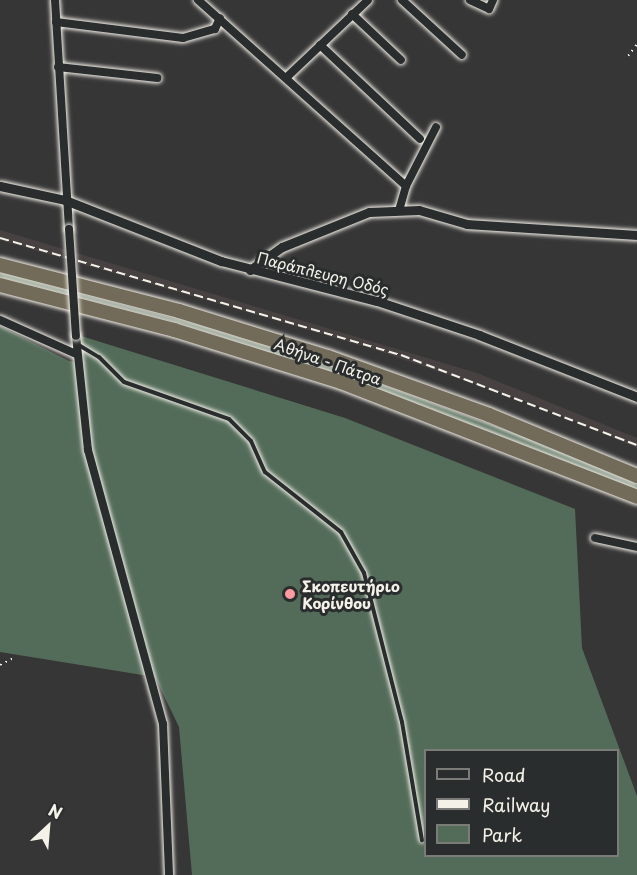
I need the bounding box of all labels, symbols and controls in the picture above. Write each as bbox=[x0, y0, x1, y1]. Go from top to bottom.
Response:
street label: Παράπλευρη Οδός bbox=[255, 248, 391, 298]
street label: Αθήνα - Πάτρα bbox=[272, 334, 384, 388]
place label: Σκοπευτήριο Κορίνθου bbox=[302, 576, 400, 611]
marker: Σκοπευτήριο Κορίνθου bbox=[283, 587, 297, 601]
legend bbox=[424, 749, 619, 857]
text: Road bbox=[482, 761, 526, 788]
text: Railway bbox=[482, 791, 550, 818]
north arrow bbox=[18, 797, 78, 857]
text: N bbox=[45, 797, 67, 824]
text: Park bbox=[482, 821, 522, 848]

